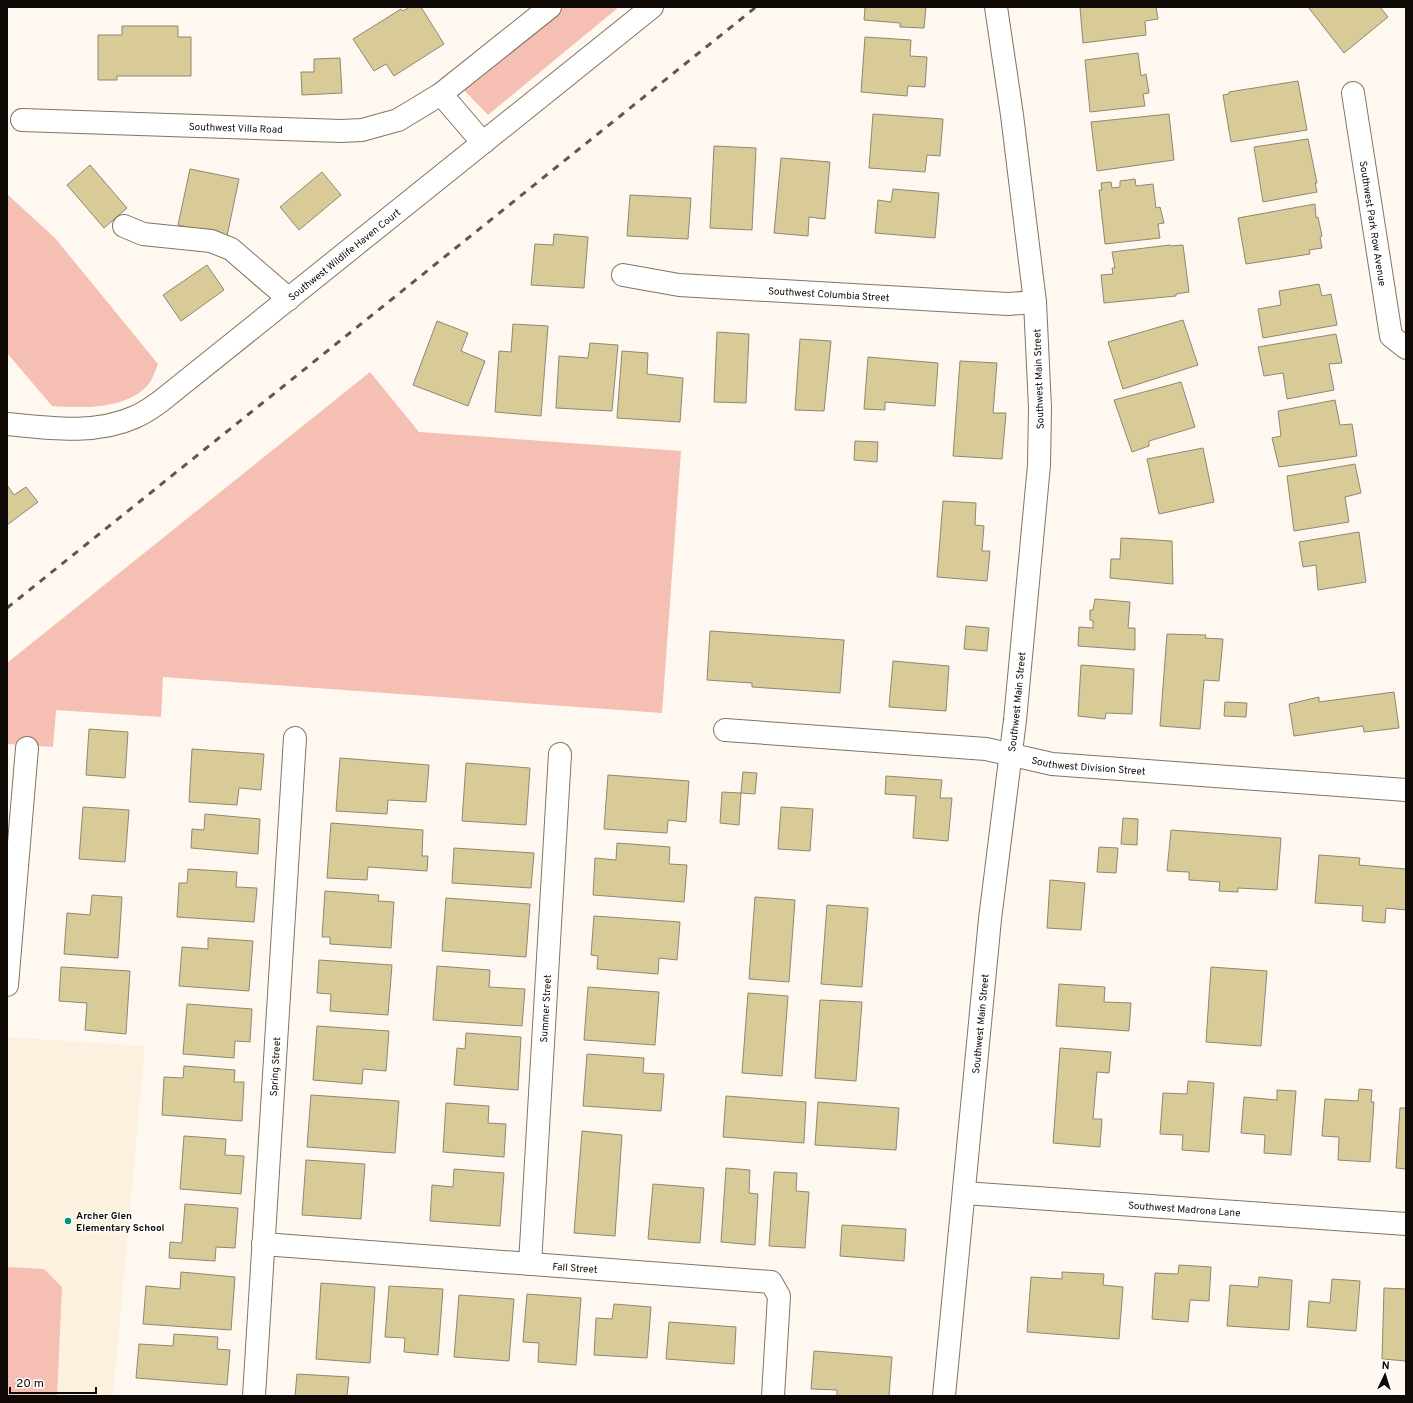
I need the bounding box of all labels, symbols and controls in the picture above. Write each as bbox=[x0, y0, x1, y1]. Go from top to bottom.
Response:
street label: Southwest Villa Road bbox=[189, 121, 283, 137]
street label: Southwest Park Row Avenue bbox=[1356, 160, 1388, 287]
street label: Southwest Wildlife Haven Court bbox=[286, 206, 404, 304]
street label: Southwest Columbia Street bbox=[768, 285, 890, 305]
street label: Southwest Main Street bbox=[1031, 328, 1048, 429]
street label: Southwest Main Street bbox=[1006, 651, 1029, 753]
street label: Southwest Division Street bbox=[1030, 755, 1146, 779]
street label: Southwest Main Street bbox=[970, 973, 993, 1074]
street label: Summer Street bbox=[538, 974, 555, 1043]
street label: Spring Street bbox=[268, 1037, 284, 1097]
street label: Southwest Madrona Lane bbox=[1128, 1200, 1241, 1220]
place label: Archer Glen Elementary School bbox=[76, 1210, 165, 1235]
marker: Archer Glen Elementary School bbox=[63, 1216, 73, 1226]
street label: Fall Street bbox=[552, 1261, 598, 1277]
north arrow bbox=[1365, 1355, 1405, 1395]
text: N bbox=[1381, 1359, 1390, 1373]
scale bar bbox=[10, 1369, 96, 1395]
text: 20 m bbox=[16, 1376, 44, 1392]

